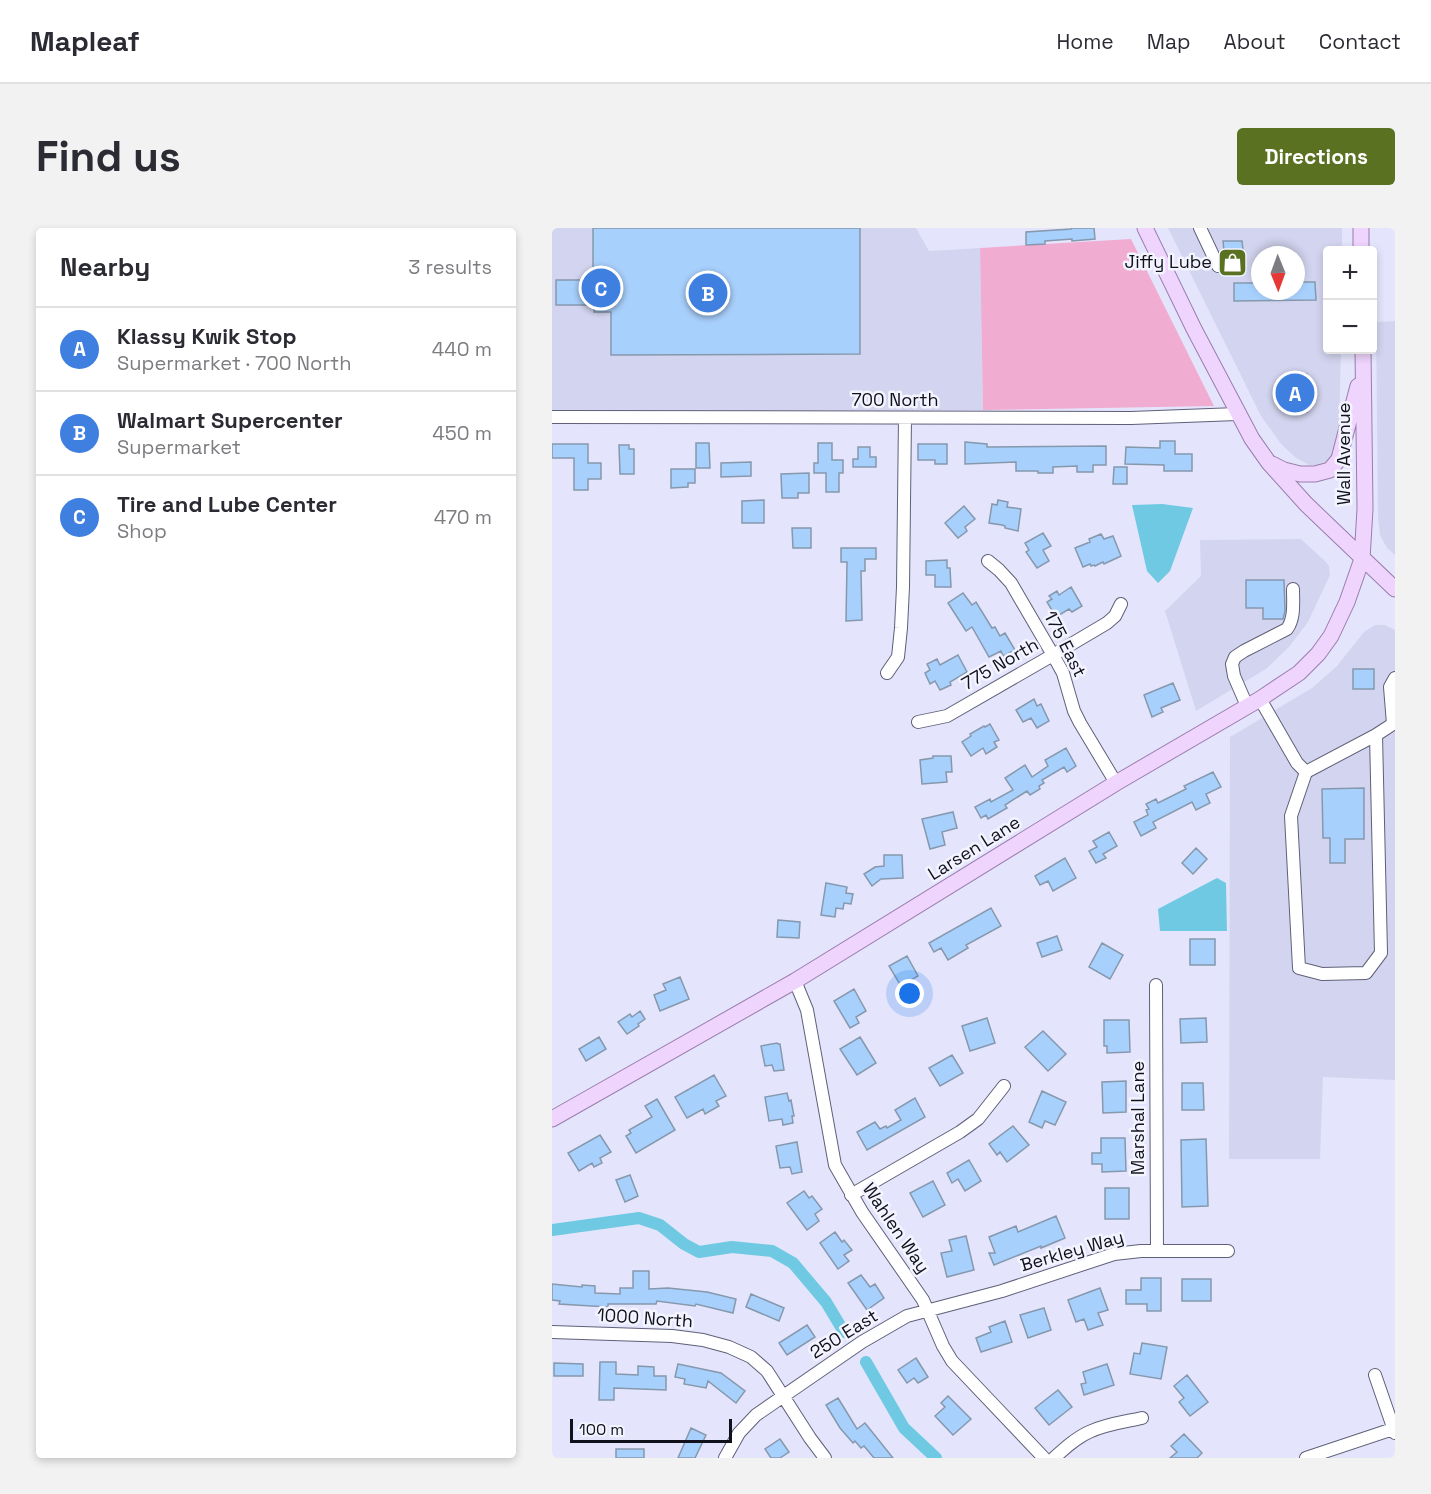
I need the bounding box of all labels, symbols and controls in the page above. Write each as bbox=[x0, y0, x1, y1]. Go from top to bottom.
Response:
text: Mapleaf bbox=[30, 23, 140, 59]
text: Home bbox=[1056, 28, 1114, 55]
text: Map bbox=[1147, 28, 1191, 55]
text: About bbox=[1224, 28, 1286, 55]
text: Contact bbox=[1319, 28, 1401, 55]
button: Directions bbox=[1237, 128, 1395, 185]
text: Find us bbox=[36, 130, 181, 183]
shop icon: Jiffy Lube bbox=[1217, 246, 1249, 278]
north arrow bbox=[1251, 246, 1305, 300]
map controls bbox=[1323, 246, 1377, 354]
button: + bbox=[1323, 246, 1377, 300]
text: Nearby bbox=[60, 250, 150, 284]
place label: Jiffy Lube bbox=[1125, 250, 1212, 273]
text: 3 results bbox=[408, 254, 492, 280]
pin: C bbox=[581, 266, 620, 310]
pin: B bbox=[688, 270, 728, 316]
button: − bbox=[1323, 300, 1377, 354]
text: Klassy Kwik Stop bbox=[117, 322, 297, 350]
text: A bbox=[73, 336, 86, 362]
text: 440 m bbox=[432, 336, 492, 362]
text: Supermarket · 700 North bbox=[117, 350, 351, 376]
pin: A bbox=[1276, 370, 1314, 416]
street label: 700 North bbox=[852, 388, 938, 411]
street label: Wall Avenue bbox=[1332, 403, 1355, 505]
text: Walmart Supercenter bbox=[117, 406, 343, 434]
text: B bbox=[73, 420, 86, 446]
text: 450 m bbox=[432, 420, 492, 446]
text: Supermarket bbox=[117, 434, 241, 460]
text: Tire and Lube Center bbox=[117, 490, 337, 518]
text: C bbox=[73, 504, 86, 530]
text: 470 m bbox=[434, 504, 492, 530]
text: Shop bbox=[117, 518, 167, 544]
street label: 175 East bbox=[1039, 607, 1092, 681]
street label: 775 North bbox=[957, 632, 1042, 695]
street label: Larsen Lane bbox=[923, 810, 1024, 885]
your location bbox=[895, 979, 924, 1008]
street label: Marshal Lane bbox=[1126, 1061, 1149, 1175]
street label: Wahlen Way bbox=[858, 1178, 935, 1277]
street label: Berkley Way bbox=[1018, 1225, 1126, 1276]
street label: 1000 North bbox=[596, 1303, 694, 1332]
street label: 250 East bbox=[806, 1304, 882, 1363]
scale bar bbox=[570, 1416, 732, 1444]
text: 100 m bbox=[579, 1419, 624, 1440]

